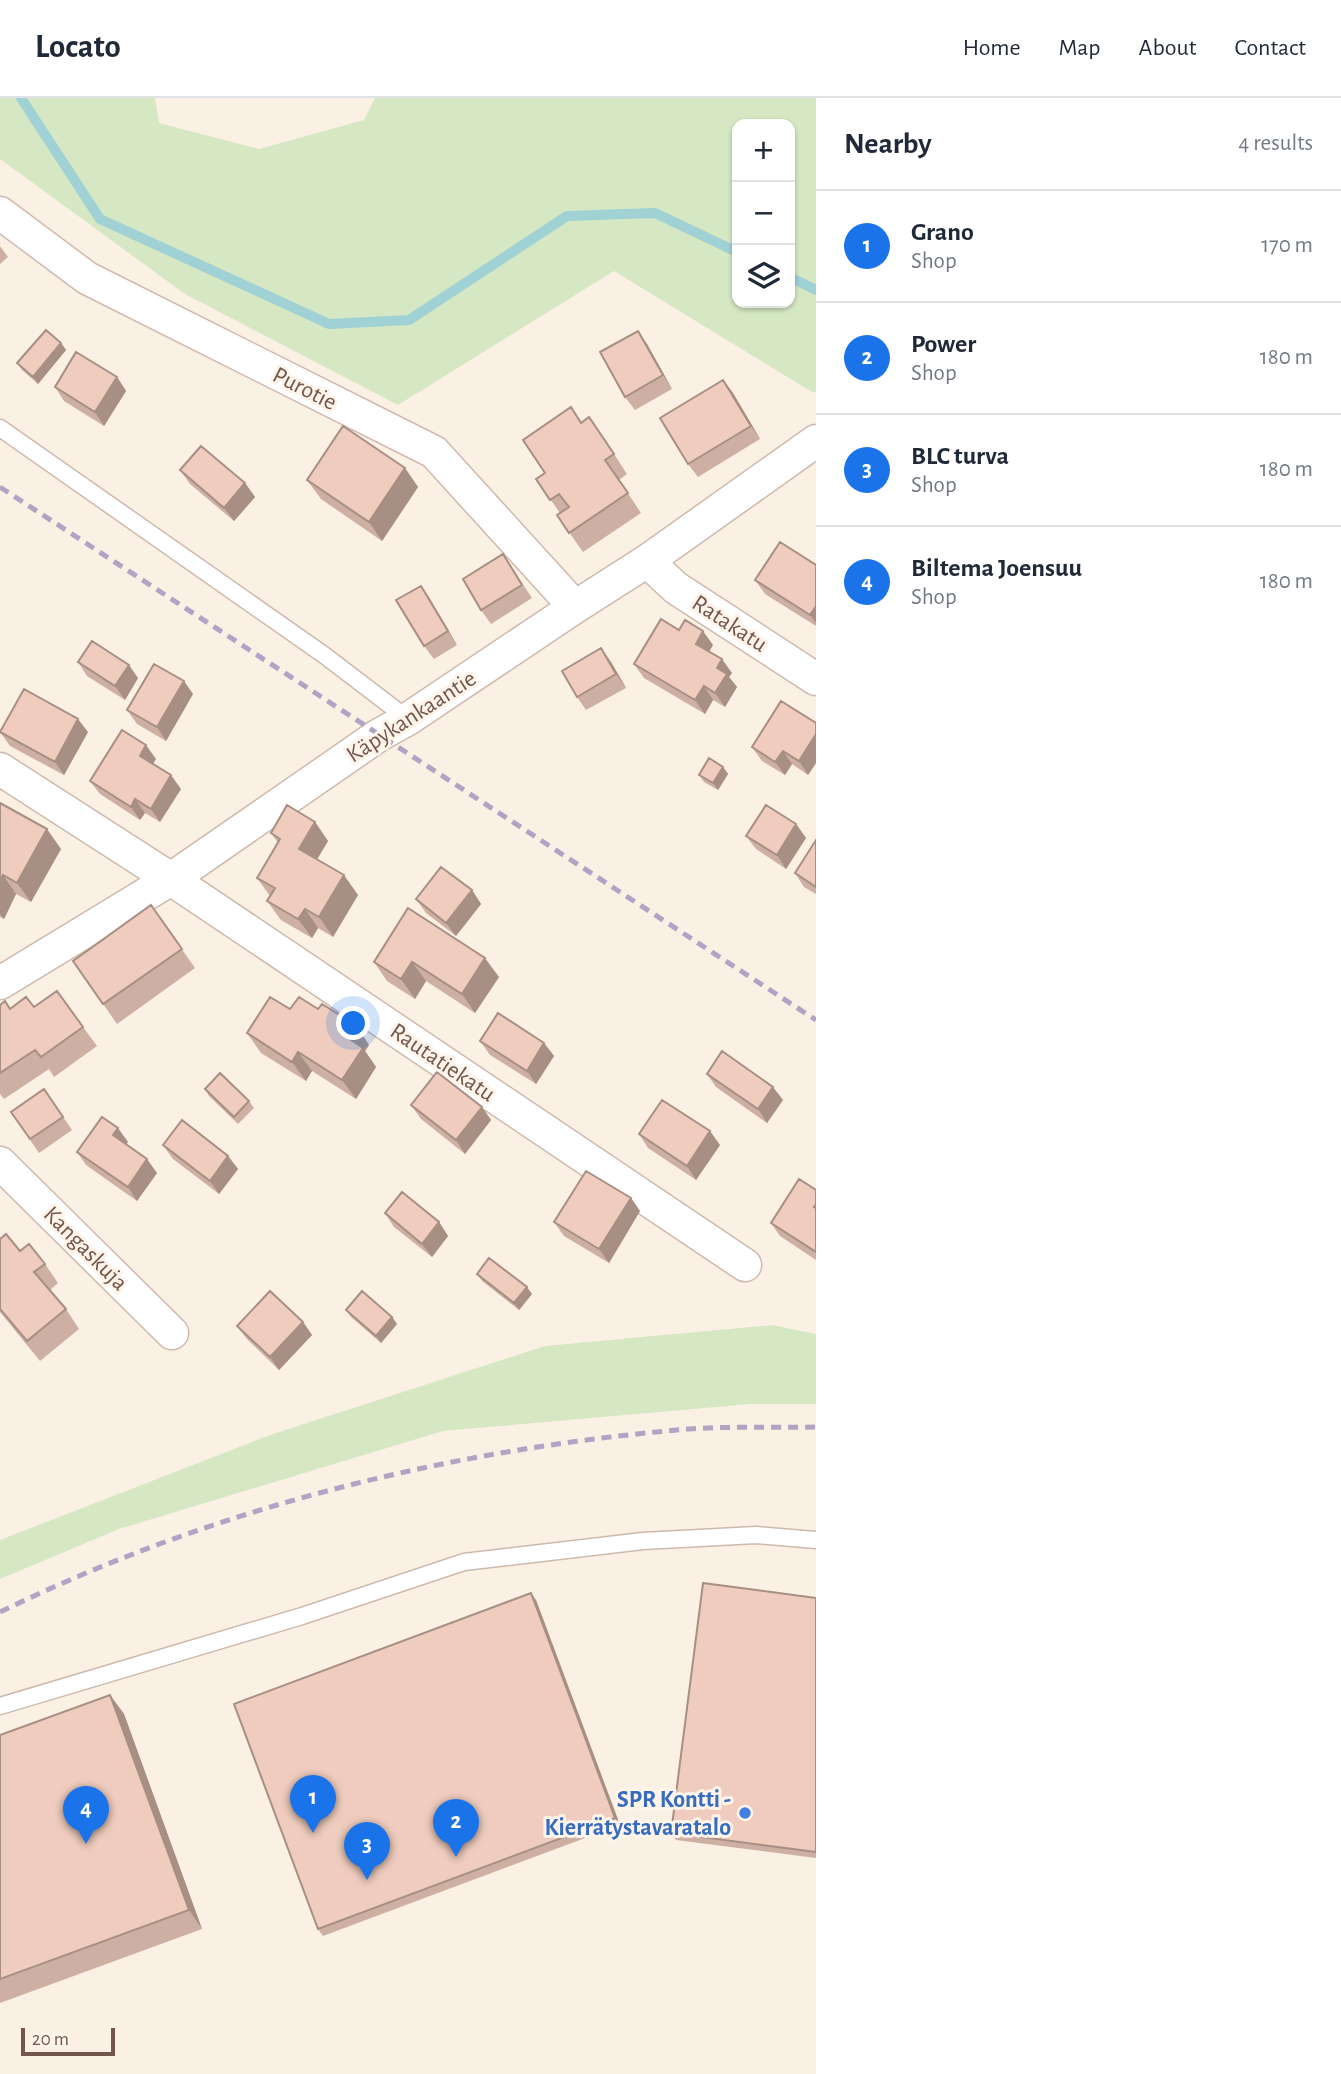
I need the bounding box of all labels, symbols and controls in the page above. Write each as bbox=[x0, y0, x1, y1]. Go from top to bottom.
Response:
text: Locato bbox=[35, 31, 121, 64]
text: Home bbox=[963, 36, 1021, 60]
text: Map bbox=[1059, 36, 1101, 60]
text: About bbox=[1139, 36, 1196, 60]
text: Contact bbox=[1234, 36, 1306, 60]
map controls bbox=[732, 119, 795, 308]
button: + bbox=[732, 119, 795, 182]
text: Nearby bbox=[844, 129, 932, 159]
text: 4 results bbox=[1238, 132, 1313, 155]
button: − bbox=[732, 182, 795, 245]
text: Grano bbox=[911, 219, 974, 245]
text: 1 bbox=[863, 234, 871, 257]
text: 170 m bbox=[1261, 234, 1313, 257]
button: layers bbox=[732, 245, 795, 308]
text: Shop bbox=[911, 250, 957, 273]
text: Power bbox=[911, 331, 976, 357]
text: 2 bbox=[862, 346, 872, 369]
text: 180 m bbox=[1260, 346, 1313, 369]
text: Shop bbox=[911, 362, 957, 385]
street label: Purotie bbox=[269, 363, 340, 415]
text: BLC turva bbox=[911, 443, 1009, 469]
text: 3 bbox=[862, 458, 872, 481]
text: 180 m bbox=[1260, 458, 1313, 481]
text: Shop bbox=[911, 474, 957, 497]
text: Biltema Joensuu bbox=[911, 555, 1082, 581]
text: 4 bbox=[861, 570, 873, 593]
text: 180 m bbox=[1260, 570, 1313, 593]
text: Shop bbox=[911, 586, 957, 609]
street label: Ratakatu bbox=[688, 591, 771, 657]
street label: Käpykankaantie bbox=[342, 666, 481, 768]
your location bbox=[336, 1006, 370, 1040]
street label: Rautatiekatu bbox=[386, 1019, 499, 1107]
street label: Kangaskuja bbox=[39, 1202, 132, 1295]
pin: 1 bbox=[290, 1775, 336, 1833]
pin: 4 bbox=[63, 1786, 109, 1844]
place label: SPR Kontti - Kierrätystavaratalo bbox=[545, 1788, 731, 1840]
pin: 2 bbox=[433, 1799, 479, 1857]
marker: SPR Kontti - Kierrätystavaratalo bbox=[737, 1805, 753, 1821]
pin: 3 bbox=[344, 1822, 390, 1880]
scale bar bbox=[21, 2025, 116, 2057]
text: 20 m bbox=[32, 2030, 69, 2049]

